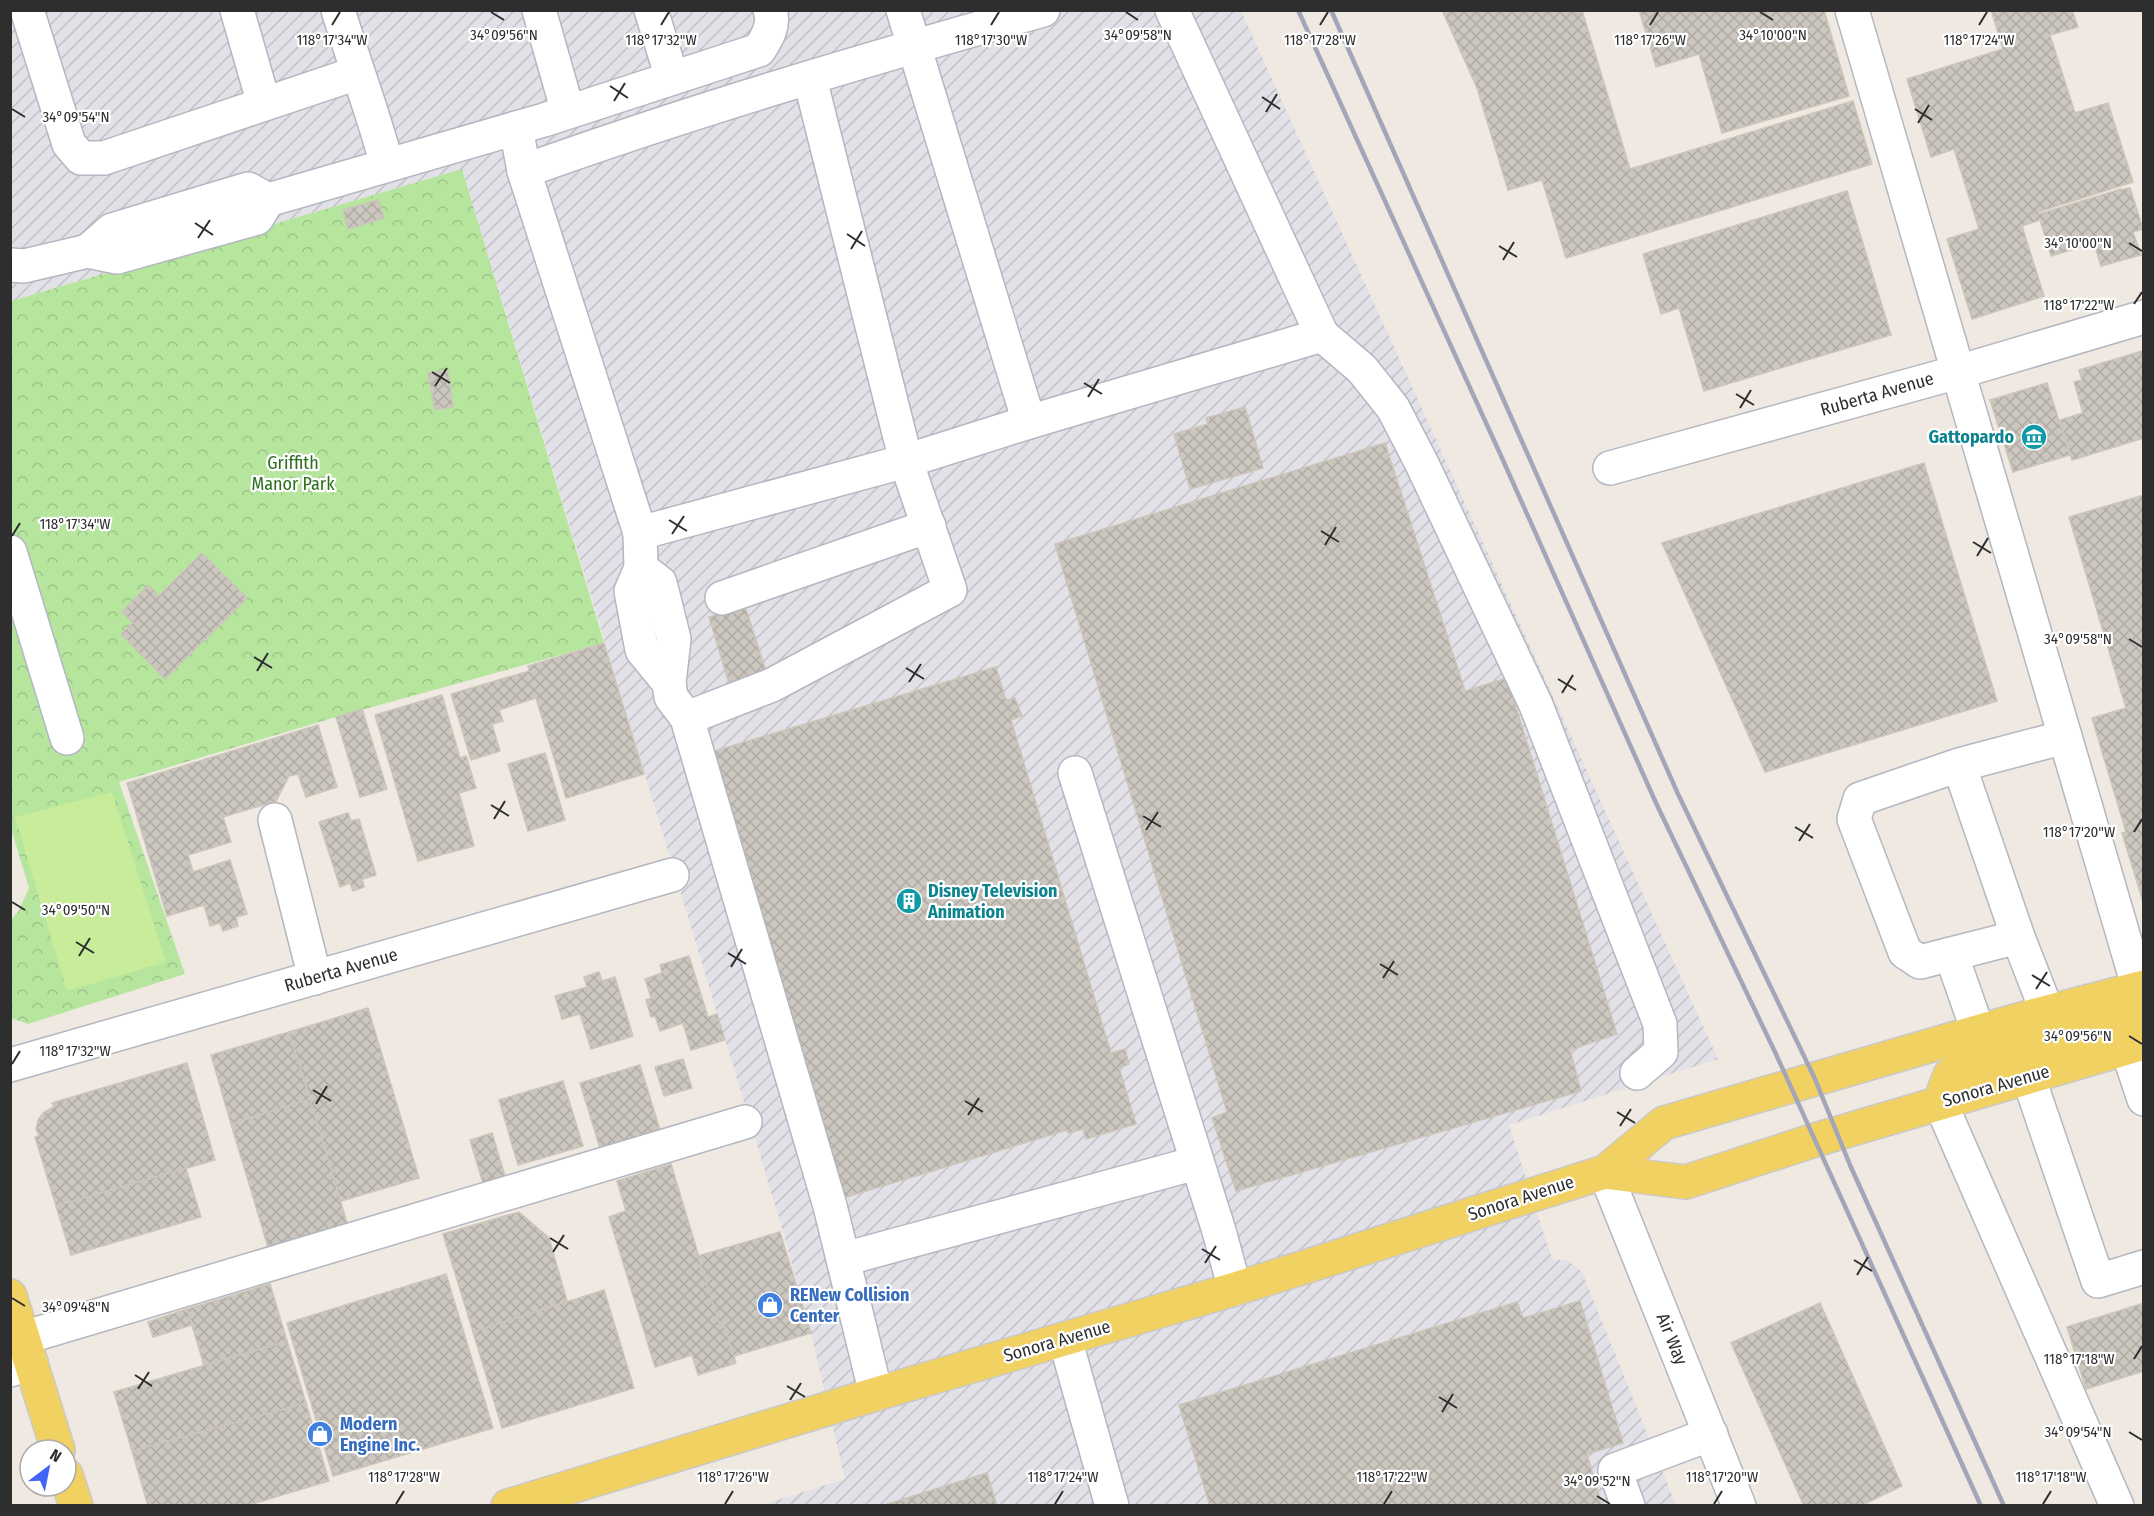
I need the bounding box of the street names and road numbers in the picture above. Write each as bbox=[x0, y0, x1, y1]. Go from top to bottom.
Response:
street label: Ruberta Avenue bbox=[1818, 367, 1936, 421]
street label: Ruberta Avenue bbox=[282, 943, 400, 997]
street label: Sonora Avenue bbox=[1940, 1060, 2052, 1112]
street label: Sonora Avenue bbox=[1465, 1170, 1577, 1225]
street label: Air Way bbox=[1652, 1310, 1692, 1368]
street label: Sonora Avenue bbox=[1001, 1315, 1113, 1367]

